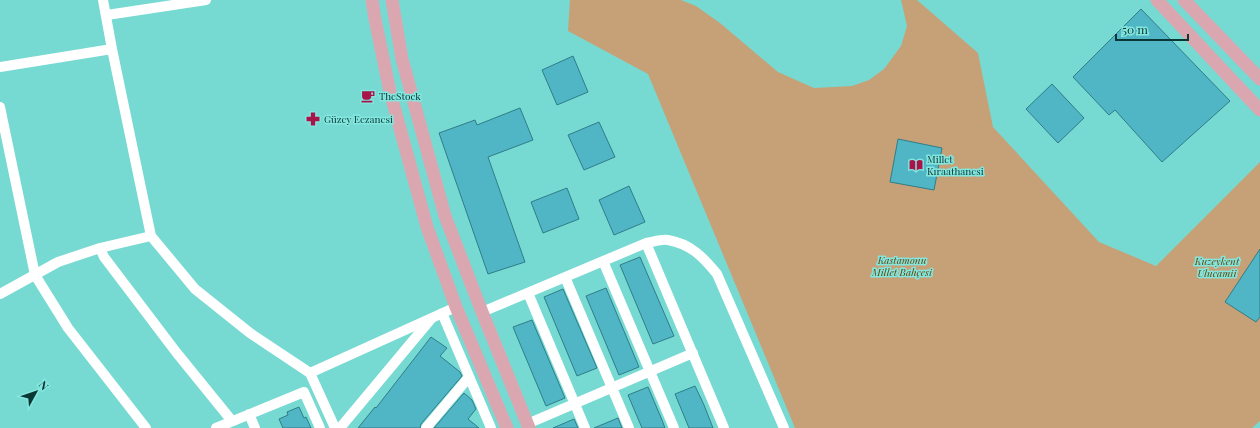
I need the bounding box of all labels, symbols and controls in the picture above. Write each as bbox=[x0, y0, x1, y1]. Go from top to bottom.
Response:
scale bar bbox=[1116, 16, 1188, 42]
text: 50 m bbox=[1122, 21, 1148, 37]
cafe icon: TheStock bbox=[360, 88, 376, 104]
place label: TheStock bbox=[379, 89, 421, 103]
pharmacy icon: Güzey Eczanesi bbox=[305, 111, 321, 127]
place label: Güzey Eczanesi bbox=[324, 112, 393, 126]
place label: Millet Kıraathanesi bbox=[927, 152, 984, 178]
library icon: Millet Kıraathanesi bbox=[908, 157, 924, 173]
park label: Kastamonu Millet Bahçesi bbox=[871, 253, 933, 279]
park label: Kuzeykent Ulucamii bbox=[1194, 254, 1240, 280]
north arrow bbox=[16, 372, 56, 412]
text: N bbox=[36, 377, 52, 393]

